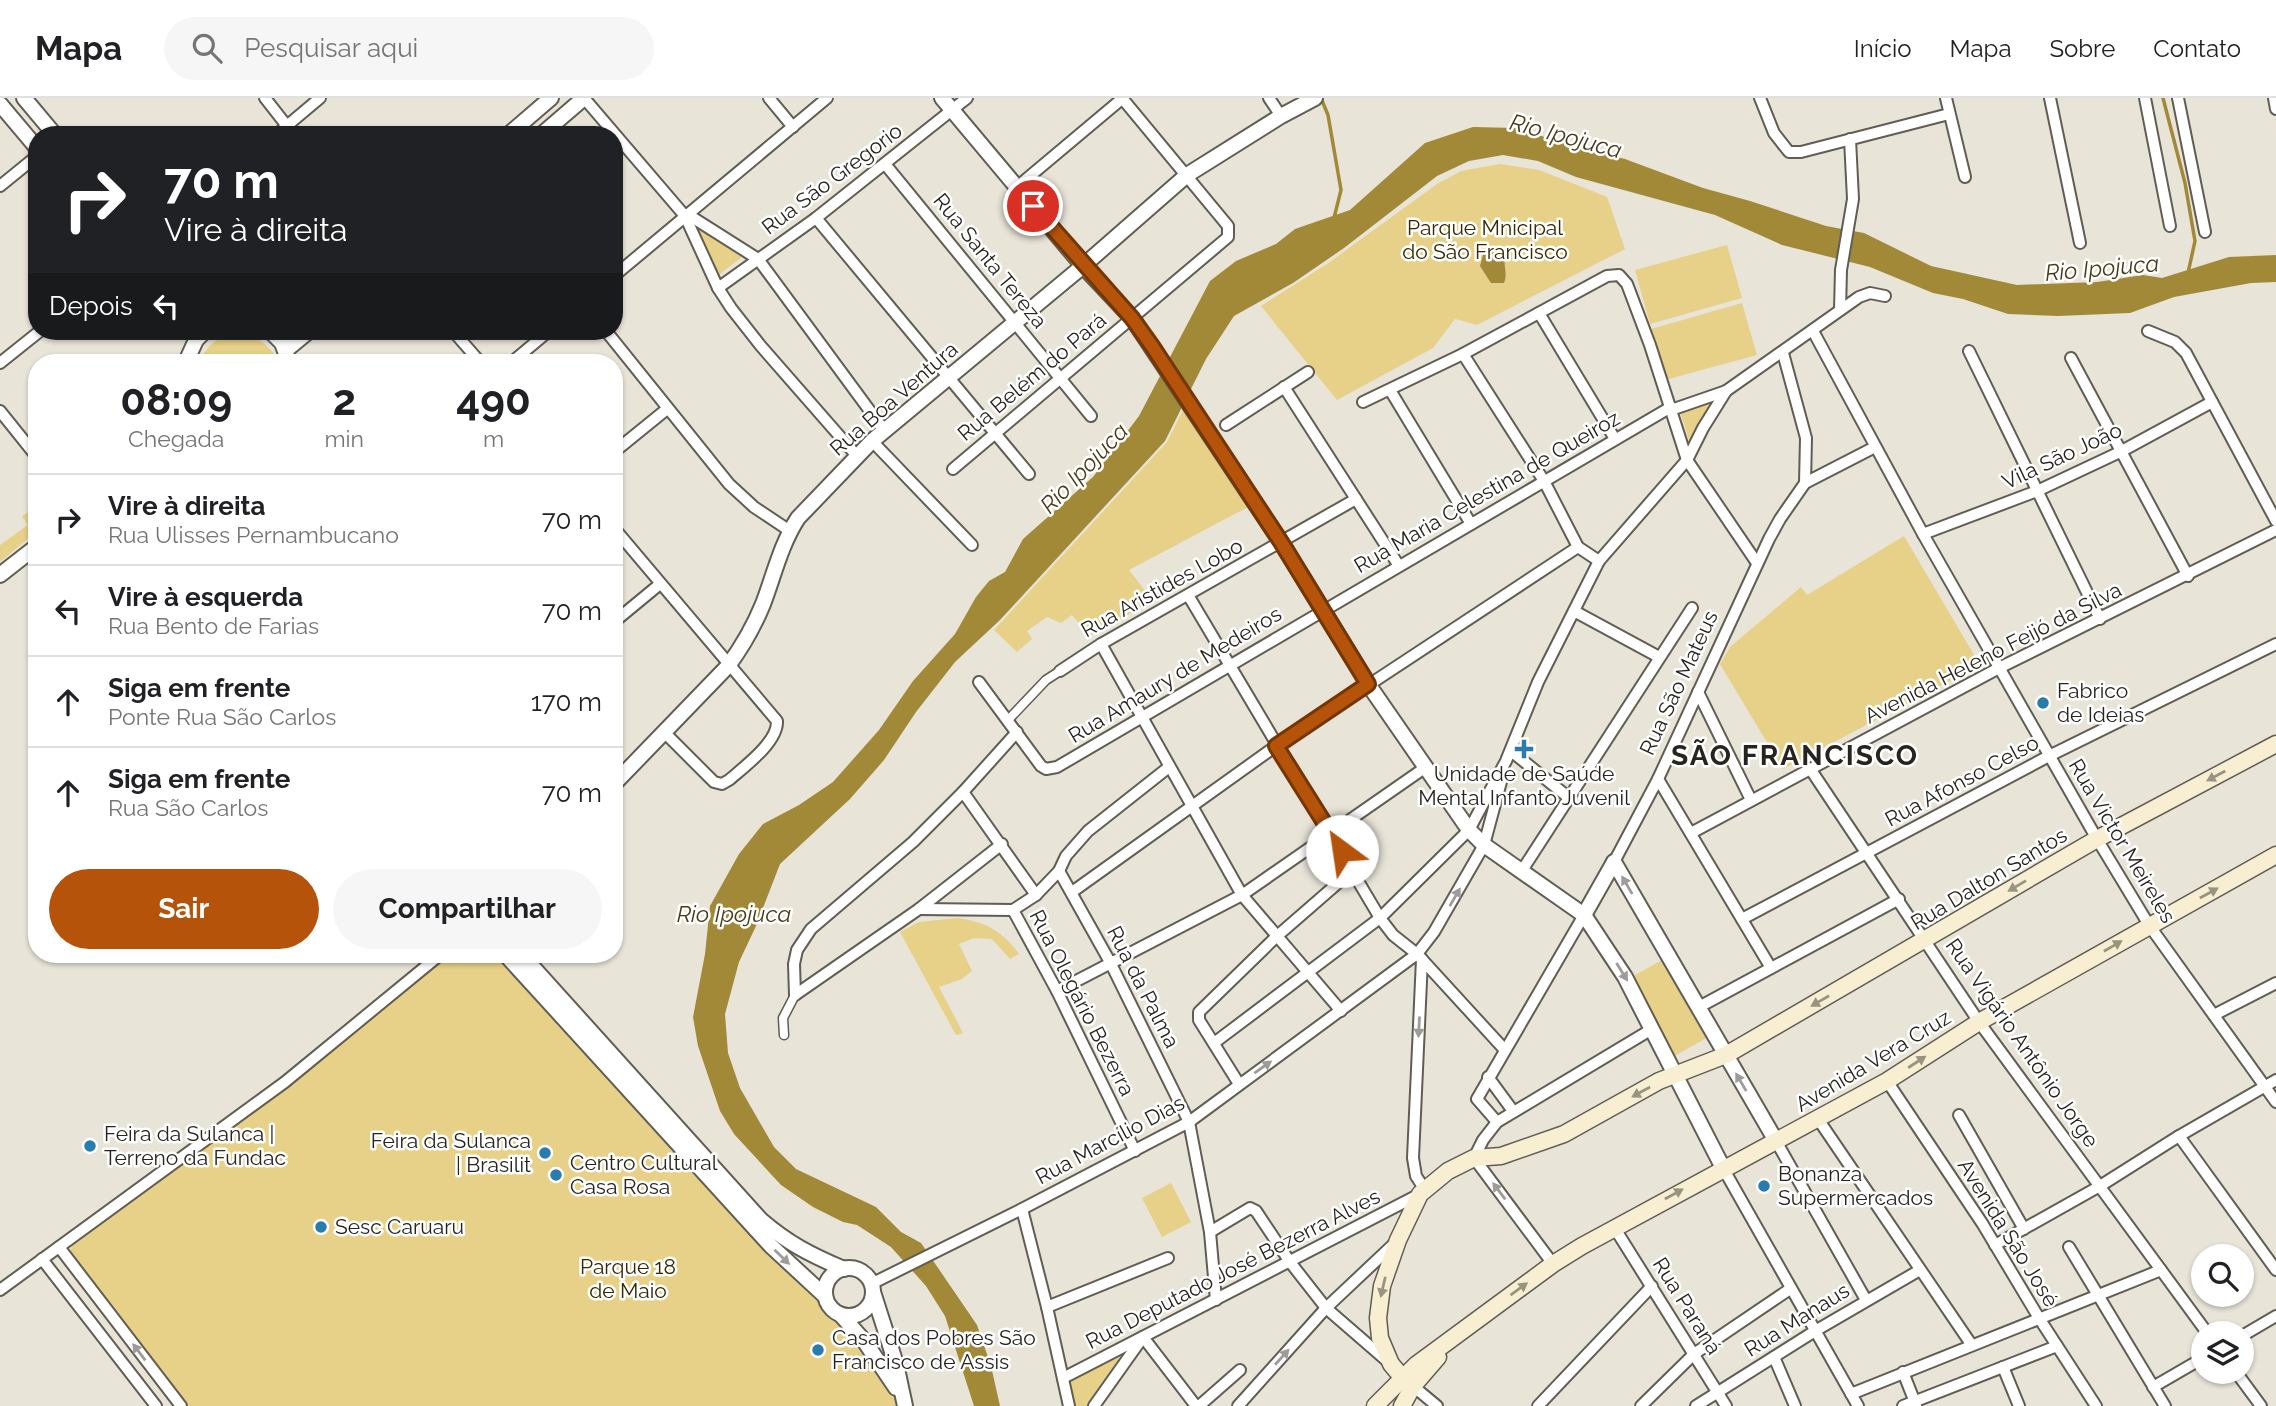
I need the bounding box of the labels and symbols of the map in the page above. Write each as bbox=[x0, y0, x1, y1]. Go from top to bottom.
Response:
water label: Rio Ipojuca bbox=[1507, 108, 1625, 163]
street label: Rua São Gregorio bbox=[757, 118, 907, 239]
pin bbox=[1003, 176, 1063, 236]
street label: Rua Santa Tereza bbox=[928, 188, 1052, 333]
park label: Parque Mnicipal do São Francisco bbox=[1402, 215, 1568, 264]
water label: Rio Ipojuca bbox=[2044, 249, 2160, 286]
street label: Rua Belém do Pará bbox=[952, 307, 1111, 446]
street label: Rua Boa Ventura bbox=[825, 336, 963, 461]
street label: Rua Maria Celestina de Queiroz bbox=[1350, 405, 1624, 578]
water label: Rio Ipojuca bbox=[1034, 417, 1133, 518]
street label: Vila São João bbox=[1998, 417, 2126, 494]
street label: Rua Aristides Lobo bbox=[1077, 533, 1247, 642]
street label: Avenida Heleno Feijó da Silva bbox=[1860, 577, 2125, 728]
street label: Rua Amaury de Medeiros bbox=[1064, 601, 1286, 748]
street label: Rua São Mateus bbox=[1634, 607, 1723, 759]
place label: Fabrico de Ideias bbox=[2057, 678, 2144, 727]
marker: Fabrico de Ideias bbox=[2035, 695, 2051, 711]
street label: Rua Afonso Celso bbox=[1881, 730, 2043, 832]
marker: Unidade de Saúde Mental Infanto Juvenil bbox=[1514, 739, 1534, 759]
district label: SÃO FRANCISCO bbox=[1671, 739, 1919, 772]
street label: Rua Victor Meireles bbox=[2064, 754, 2181, 927]
place label: Unidade de Saúde Mental Infanto Juvenil bbox=[1418, 761, 1630, 810]
one-way arrow bbox=[2206, 770, 2226, 782]
position arrow bbox=[1305, 814, 1379, 888]
street label: Rua Dalton Santos bbox=[1906, 822, 2071, 935]
one-way arrow bbox=[1621, 876, 1633, 895]
one-way arrow bbox=[2008, 880, 2027, 893]
one-way arrow bbox=[1449, 887, 1461, 907]
one-way arrow bbox=[2199, 887, 2219, 899]
water label: Rio Ipojuca bbox=[677, 900, 792, 927]
street label: Rua Olegário Bezerra bbox=[1025, 906, 1140, 1100]
street label: Rua da Palma bbox=[1102, 922, 1185, 1052]
street label: Rua Vigário Antônio Jorge bbox=[1941, 934, 2104, 1152]
one-way arrow bbox=[2103, 940, 2122, 952]
one-way arrow bbox=[1615, 962, 1628, 982]
one-way arrow bbox=[1811, 995, 1830, 1007]
street label: Avenida Vera Cruz bbox=[1791, 1004, 1955, 1117]
one-way arrow bbox=[1413, 1017, 1424, 1039]
one-way arrow bbox=[1907, 1055, 1927, 1068]
one-way arrow bbox=[1254, 1060, 1272, 1074]
one-way arrow bbox=[1736, 1072, 1748, 1092]
one-way arrow bbox=[1630, 1085, 1650, 1097]
street label: Rua Marcílio Dias bbox=[1031, 1090, 1188, 1189]
place label: Feira da Sulanca | Terreno da Fundac bbox=[104, 1121, 286, 1170]
place label: Feira da Sulanca | Brasilit bbox=[371, 1128, 531, 1177]
marker: Feira da Sulanca | Terreno da Fundac bbox=[82, 1138, 98, 1154]
marker: Feira da Sulanca | Brasilit bbox=[537, 1145, 553, 1161]
place label: Centro Cultural Casa Rosa bbox=[570, 1150, 718, 1199]
street label: Avenida São José bbox=[1953, 1154, 2064, 1311]
place label: Bonanza Supermercados bbox=[1778, 1161, 1933, 1210]
marker: Centro Cultural Casa Rosa bbox=[548, 1167, 564, 1183]
marker: Bonanza Supermercados bbox=[1756, 1178, 1772, 1194]
one-way arrow bbox=[1492, 1182, 1506, 1200]
street label: Rua Deputado José Bezerra Alves bbox=[1081, 1183, 1384, 1354]
one-way arrow bbox=[1665, 1188, 1684, 1200]
place label: Sesc Caruaru bbox=[335, 1214, 464, 1239]
marker: Sesc Caruaru bbox=[313, 1219, 329, 1235]
one-way arrow bbox=[773, 1249, 790, 1265]
street label: Rua Paraná bbox=[1648, 1253, 1727, 1359]
park label: Parque 18 de Maio bbox=[580, 1254, 676, 1303]
one-way arrow bbox=[1377, 1276, 1388, 1298]
street label: Rua Manaus bbox=[1740, 1277, 1854, 1362]
one-way arrow bbox=[1510, 1282, 1528, 1296]
place label: Casa dos Pobres São Francisco de Assis bbox=[832, 1325, 1036, 1374]
marker: Casa dos Pobres São Francisco de Assis bbox=[810, 1342, 826, 1358]
one-way arrow bbox=[132, 1343, 146, 1361]
one-way arrow bbox=[1273, 1349, 1289, 1366]

